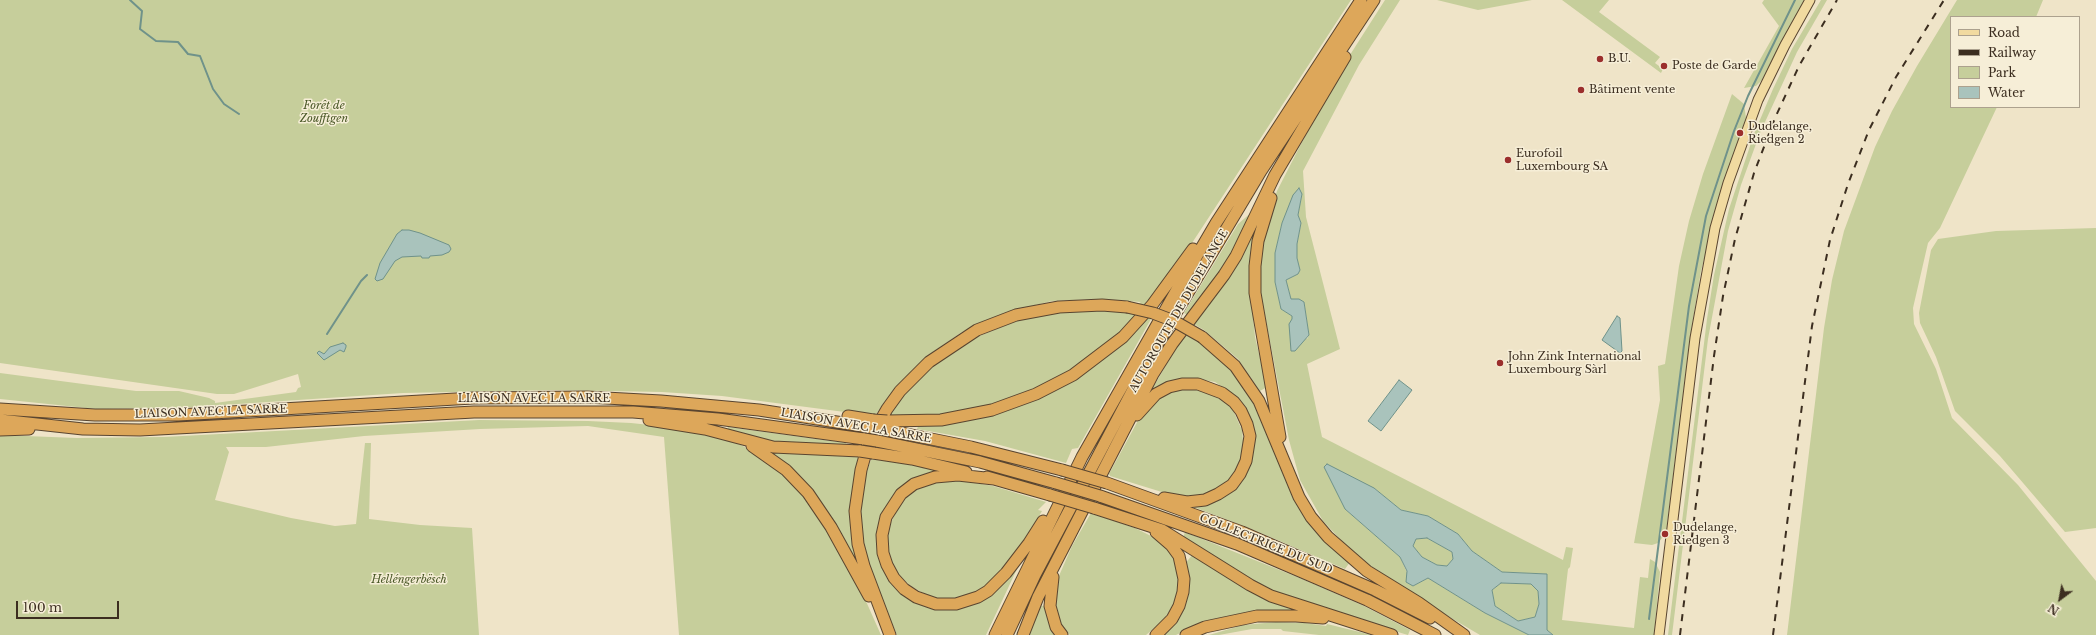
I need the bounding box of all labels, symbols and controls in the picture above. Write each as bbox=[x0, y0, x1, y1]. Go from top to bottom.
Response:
legend bbox=[1950, 16, 2080, 108]
text: Road bbox=[1988, 25, 2020, 40]
text: Railway bbox=[1988, 45, 2036, 60]
place label: B.U. bbox=[1608, 52, 1631, 66]
marker: B.U. bbox=[1595, 54, 1605, 64]
place label: Poste de Garde bbox=[1672, 59, 1756, 73]
marker: Poste de Garde bbox=[1659, 61, 1669, 71]
text: Park bbox=[1988, 65, 2016, 80]
place label: Bâtiment vente bbox=[1589, 83, 1675, 97]
marker: Bâtiment vente bbox=[1576, 85, 1586, 95]
text: Water bbox=[1988, 85, 2025, 100]
park label: Forêt de Zoufftgen bbox=[300, 99, 348, 125]
place label: Dudelange, Riedgen 2 bbox=[1748, 120, 1812, 146]
marker: Dudelange, Riedgen 2 bbox=[1735, 128, 1745, 138]
place label: Eurofoil Luxembourg SA bbox=[1516, 147, 1608, 173]
marker: Eurofoil Luxembourg SA bbox=[1503, 155, 1513, 165]
street label: AUTOROUTE DE DUDELANGE bbox=[1127, 227, 1231, 395]
place label: John Zink International Luxembourg Sàrl bbox=[1508, 350, 1641, 376]
marker: John Zink International Luxembourg Sàrl bbox=[1495, 358, 1505, 368]
street label: LIAISON AVEC LA SARRE bbox=[458, 392, 610, 406]
street label: LIAISON AVEC LA SARRE bbox=[134, 403, 288, 421]
street label: LIAISON AVEC LA SARRE bbox=[780, 406, 932, 446]
street label: COLLECTRICE DU SUD bbox=[1198, 511, 1334, 577]
place label: Dudelange, Riedgen 3 bbox=[1673, 521, 1737, 547]
marker: Dudelange, Riedgen 3 bbox=[1660, 529, 1670, 539]
park label: Helléngerbësch bbox=[371, 573, 447, 587]
north arrow bbox=[2040, 579, 2080, 619]
scale bar bbox=[18, 593, 121, 619]
text: 100 m bbox=[23, 600, 62, 615]
text: N bbox=[2046, 600, 2062, 618]

